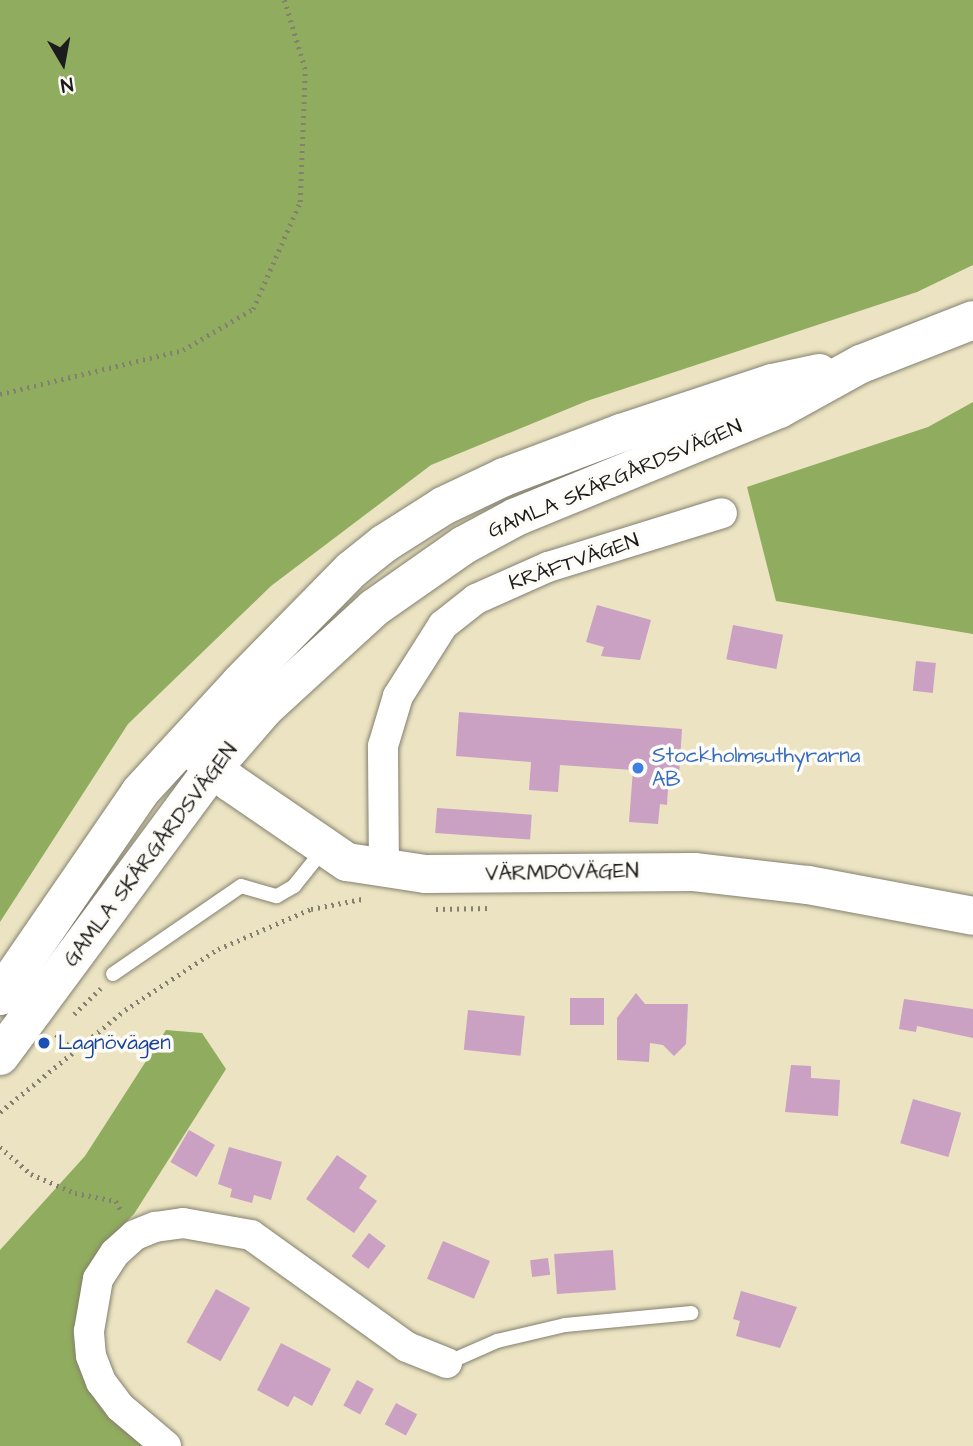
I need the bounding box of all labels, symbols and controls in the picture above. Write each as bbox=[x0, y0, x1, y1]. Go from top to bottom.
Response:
north arrow bbox=[28, 28, 98, 98]
text: N bbox=[59, 70, 75, 99]
street label: GAMLA SKÄRGÅRDSVÄGEN bbox=[484, 414, 746, 544]
street label: KRÄFTVÄGEN bbox=[506, 528, 642, 596]
street label: GAMLA SKÄRGÅRDSVÄGEN bbox=[59, 738, 243, 972]
place label: Stockholmsuthyrarna AB bbox=[652, 743, 861, 793]
marker: Stockholmsuthyrarna AB bbox=[630, 760, 646, 776]
street label: VÄRMDÖVÄGEN bbox=[485, 859, 639, 887]
place label: Lagnövägen bbox=[58, 1030, 171, 1056]
marker: Lagnövägen bbox=[36, 1035, 52, 1051]

